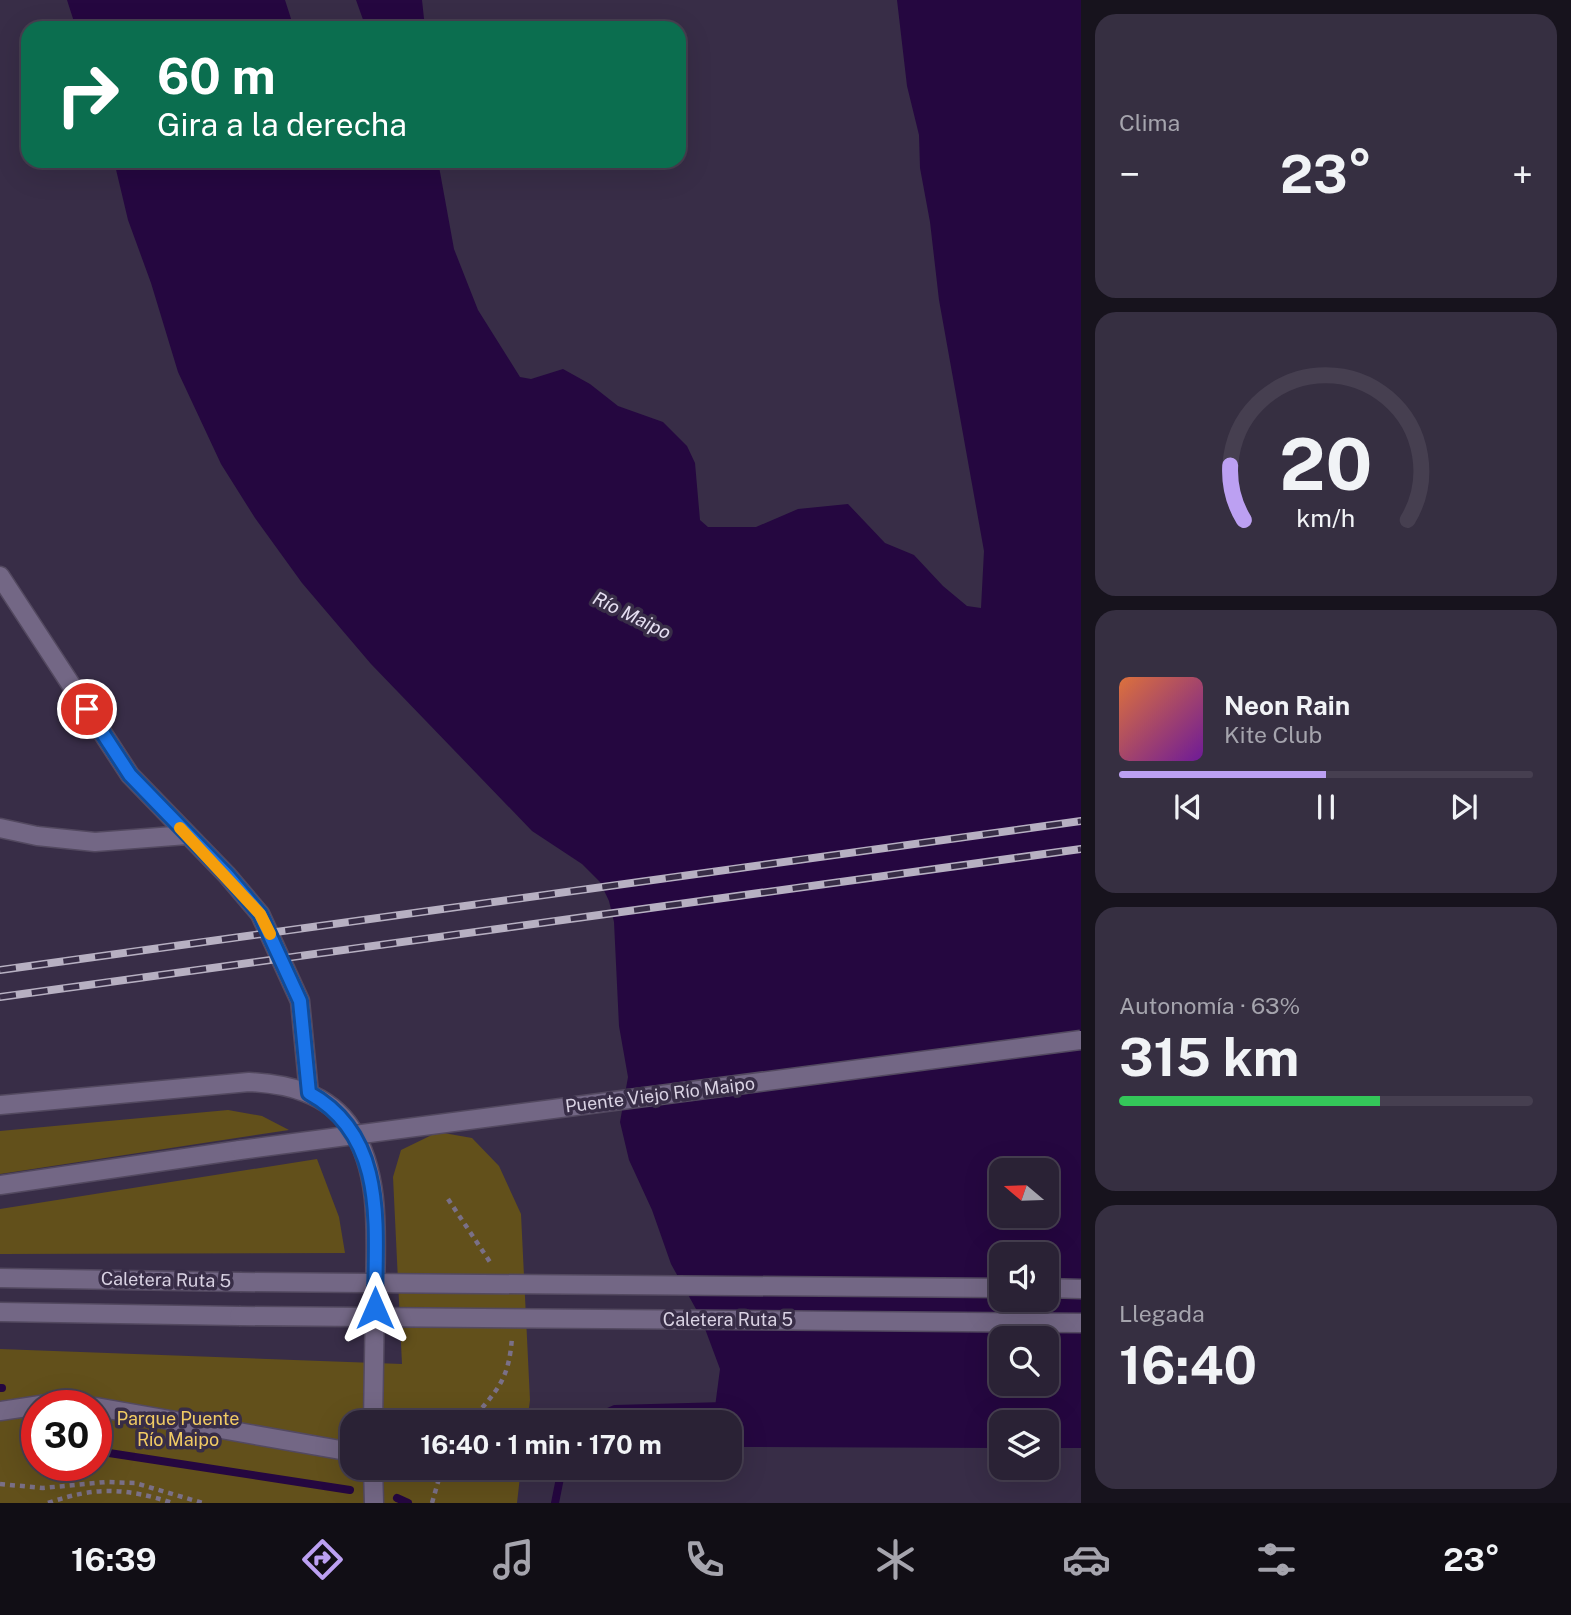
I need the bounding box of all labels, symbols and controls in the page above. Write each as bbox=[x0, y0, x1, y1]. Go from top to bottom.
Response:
text: 60 m bbox=[157, 47, 276, 105]
icon: right bbox=[42, 49, 133, 140]
text: Gira a la derecha bbox=[157, 106, 407, 143]
text: Clima bbox=[1119, 109, 1180, 136]
text: 23° bbox=[1280, 144, 1372, 205]
text: − bbox=[1119, 152, 1140, 197]
text: + bbox=[1512, 152, 1533, 197]
text: 20 bbox=[1279, 421, 1373, 506]
text: km/h bbox=[1297, 502, 1355, 532]
water label: Río Maipo bbox=[589, 587, 675, 643]
pin bbox=[57, 679, 117, 739]
icon: arrive bbox=[68, 690, 106, 728]
text: Neon Rain bbox=[1224, 690, 1350, 721]
text: Kite Club bbox=[1224, 721, 1322, 748]
icon: previous bbox=[1169, 788, 1207, 826]
icon: pause bbox=[1307, 788, 1345, 826]
icon: next bbox=[1445, 788, 1483, 826]
text: Autonomía · 63% bbox=[1119, 992, 1300, 1019]
text: 315 km bbox=[1119, 1027, 1299, 1088]
street label: Puente Viejo Río Maipo bbox=[564, 1072, 756, 1117]
north arrow bbox=[989, 1158, 1059, 1228]
map controls bbox=[989, 1158, 1059, 1480]
button: sound bbox=[989, 1242, 1059, 1312]
street label: Caletera Ruta 5 bbox=[101, 1268, 231, 1291]
position arrow bbox=[338, 1271, 412, 1345]
text: Llegada bbox=[1119, 1300, 1205, 1327]
street label: Caletera Ruta 5 bbox=[663, 1309, 793, 1330]
button: search bbox=[989, 1326, 1059, 1396]
text: 16:40 bbox=[1119, 1335, 1257, 1396]
speed limit sign: 30 bbox=[21, 1390, 112, 1481]
park label: Parque Puente Río Maipo bbox=[117, 1408, 239, 1450]
button: layers bbox=[989, 1410, 1059, 1480]
text: 16:40 · 1 min · 170 m bbox=[420, 1429, 662, 1460]
icon: directions bbox=[298, 1535, 347, 1584]
icon: music bbox=[489, 1535, 538, 1584]
icon: phone bbox=[680, 1535, 729, 1584]
icon: climate bbox=[871, 1535, 920, 1584]
icon: car bbox=[1062, 1535, 1111, 1584]
icon: filters bbox=[1252, 1535, 1301, 1584]
text: 16:39 bbox=[71, 1541, 157, 1578]
text: 23° bbox=[1443, 1541, 1500, 1578]

